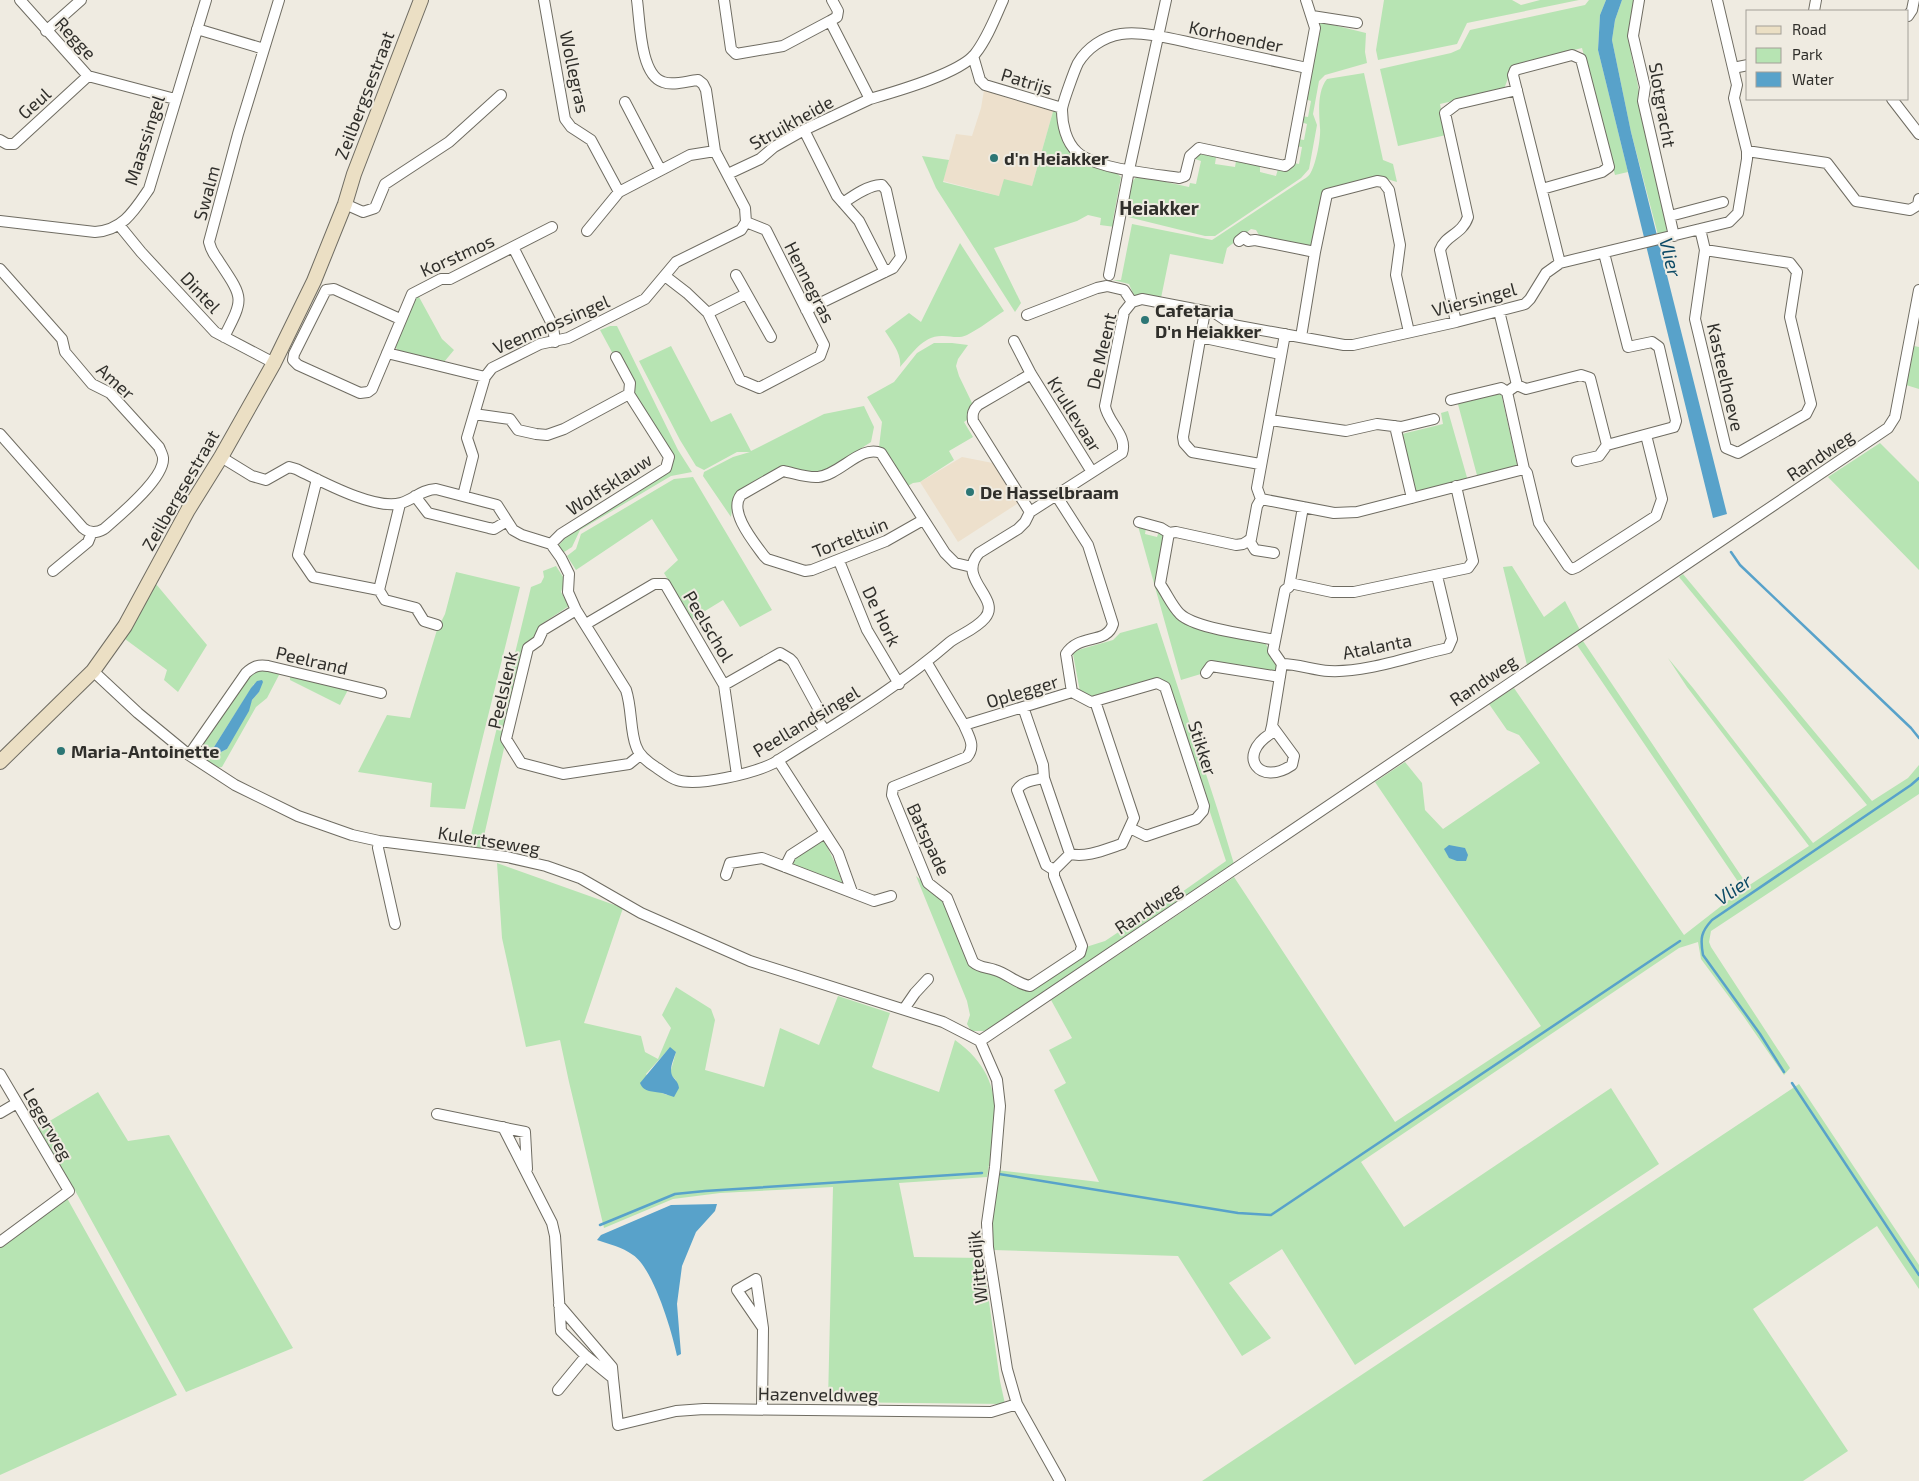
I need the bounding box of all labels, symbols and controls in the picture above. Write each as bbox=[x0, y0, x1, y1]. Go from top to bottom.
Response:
legend bbox=[1746, 10, 1909, 100]
street label: Regge bbox=[51, 12, 101, 64]
street label: Korhoender bbox=[1187, 15, 1285, 57]
text: Road bbox=[1792, 20, 1827, 38]
street label: Zeilbergsestraat bbox=[329, 28, 399, 162]
street label: Wollegras bbox=[556, 29, 594, 115]
text: Park bbox=[1792, 45, 1823, 63]
street label: Slotgracht bbox=[1645, 61, 1681, 149]
street label: Patrijs bbox=[999, 63, 1055, 99]
text: Water bbox=[1792, 70, 1834, 88]
street label: Geul bbox=[13, 82, 55, 123]
street label: Struikheide bbox=[745, 90, 837, 154]
street label: Maassingel bbox=[119, 91, 169, 188]
place label: d'n Heiakker bbox=[1004, 147, 1109, 169]
marker: d'n Heiakker bbox=[988, 152, 1000, 164]
street label: Swalm bbox=[188, 163, 224, 223]
district label: Heiakker bbox=[1119, 196, 1199, 219]
street label: Korstmos bbox=[416, 229, 498, 281]
water label: Vlier bbox=[1655, 235, 1687, 279]
street label: Hennegras bbox=[780, 238, 840, 326]
street label: Dintel bbox=[176, 267, 226, 318]
street label: Vliersingel bbox=[1429, 277, 1519, 321]
street label: Veenmossingel bbox=[490, 289, 613, 358]
place label: Cafetaria D'n Heiakker bbox=[1155, 299, 1262, 342]
street label: De Meent bbox=[1082, 310, 1121, 392]
marker: Cafetaria D'n Heiakker bbox=[1139, 314, 1151, 326]
street label: Kasteelhoeve bbox=[1703, 321, 1749, 433]
street label: Amer bbox=[92, 358, 140, 404]
street label: Krullevaar bbox=[1043, 372, 1107, 456]
street label: Randweg bbox=[1782, 425, 1858, 485]
street label: Zeilbergsestraat bbox=[137, 426, 223, 554]
street label: Wolfsklauw bbox=[562, 448, 656, 520]
place label: De Hasselbraam bbox=[980, 481, 1119, 503]
marker: De Hasselbraam bbox=[964, 486, 976, 498]
street label: Torteltuin bbox=[809, 512, 891, 562]
street label: De Hork bbox=[858, 582, 906, 650]
street label: Peelschol bbox=[679, 586, 739, 666]
street label: Atalanta bbox=[1340, 629, 1414, 663]
street label: Peelrand bbox=[274, 641, 350, 679]
street label: Peelslenk bbox=[482, 649, 522, 731]
street label: Randweg bbox=[1445, 650, 1521, 710]
street label: Oplegger bbox=[983, 670, 1061, 712]
street label: Peellandsingel bbox=[749, 680, 864, 761]
street label: Stikker bbox=[1184, 718, 1222, 778]
place label: Maria-Antoinette bbox=[71, 740, 220, 762]
marker: Maria-Antoinette bbox=[55, 745, 67, 757]
street label: Batspade bbox=[903, 799, 955, 879]
street label: Kulertseweg bbox=[436, 821, 542, 859]
water label: Vlier bbox=[1710, 868, 1756, 910]
street label: Randweg bbox=[1110, 878, 1186, 938]
street label: Legerweg bbox=[18, 1084, 78, 1164]
street label: Wittedijk bbox=[962, 1229, 992, 1305]
street label: Hazenveldweg bbox=[758, 1382, 878, 1406]

